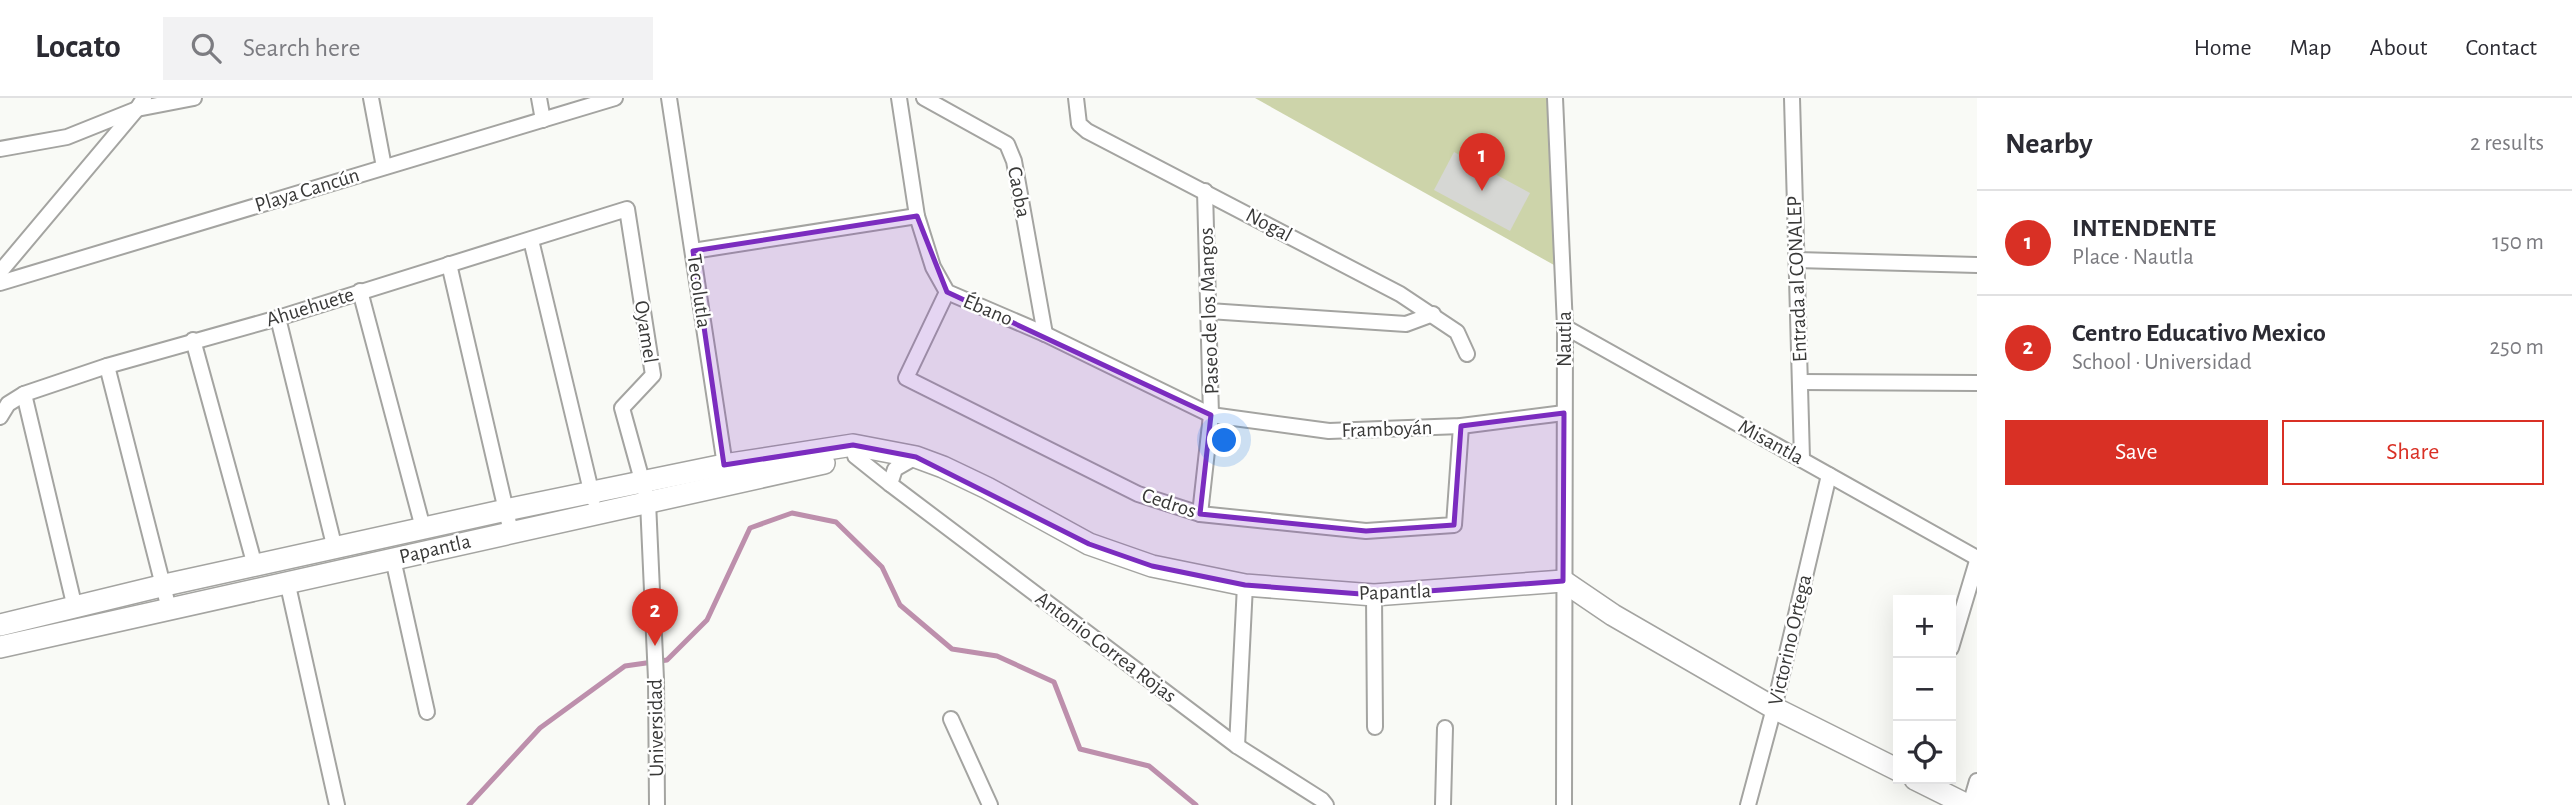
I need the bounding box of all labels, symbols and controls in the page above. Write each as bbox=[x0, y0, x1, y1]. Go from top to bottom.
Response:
search box bbox=[163, 17, 653, 80]
icon: search bbox=[187, 29, 225, 67]
text: Locato bbox=[35, 31, 121, 64]
text: Search here bbox=[243, 35, 360, 61]
text: Home bbox=[2194, 36, 2252, 60]
text: Map bbox=[2290, 36, 2332, 60]
text: About bbox=[2370, 36, 2427, 60]
text: Contact bbox=[2465, 36, 2537, 60]
text: Nearby bbox=[2005, 129, 2093, 159]
text: 2 results bbox=[2470, 132, 2544, 155]
pin: 1 bbox=[1459, 133, 1505, 191]
street label: Playa Cancún bbox=[252, 164, 362, 216]
street label: Caoba bbox=[1004, 165, 1034, 220]
street label: Entrada al CONALEP bbox=[1784, 195, 1810, 363]
street label: Nogal bbox=[1242, 204, 1296, 246]
text: INTENDENTE bbox=[2072, 215, 2216, 241]
street label: Paseo de los Mangos bbox=[1196, 227, 1222, 395]
text: 1 bbox=[2024, 231, 2032, 254]
text: 150 m bbox=[2492, 231, 2544, 254]
text: Place · Nautla bbox=[2072, 246, 2194, 269]
street label: Tecolutla bbox=[683, 253, 715, 330]
street label: Ahuehuete bbox=[264, 284, 356, 330]
street label: Ébano bbox=[960, 288, 1017, 330]
street label: Oyamel bbox=[631, 299, 661, 365]
street label: Nautla bbox=[1554, 311, 1575, 367]
text: Centro Educativo Mexico bbox=[2072, 320, 2326, 346]
text: 2 bbox=[2023, 336, 2033, 359]
text: 250 m bbox=[2490, 336, 2544, 359]
text: School · Universidad bbox=[2072, 351, 2252, 374]
street label: Misantla bbox=[1735, 416, 1808, 469]
street label: Framboyán bbox=[1341, 417, 1433, 441]
button: Save bbox=[2005, 420, 2268, 485]
button: Share bbox=[2282, 420, 2544, 485]
your location bbox=[1207, 423, 1241, 457]
street label: Cedros bbox=[1139, 484, 1199, 522]
street label: Papantla bbox=[397, 531, 473, 567]
street label: Victorino Ortega bbox=[1765, 572, 1815, 707]
street label: Papantla bbox=[1358, 580, 1432, 604]
street label: Antonio Correa Rojas bbox=[1032, 587, 1180, 707]
pin: 2 bbox=[632, 588, 678, 646]
map controls bbox=[1893, 595, 1956, 784]
button: + bbox=[1893, 595, 1956, 658]
button: − bbox=[1893, 658, 1956, 721]
street label: Universidad bbox=[645, 679, 667, 777]
button: locate bbox=[1893, 721, 1956, 784]

